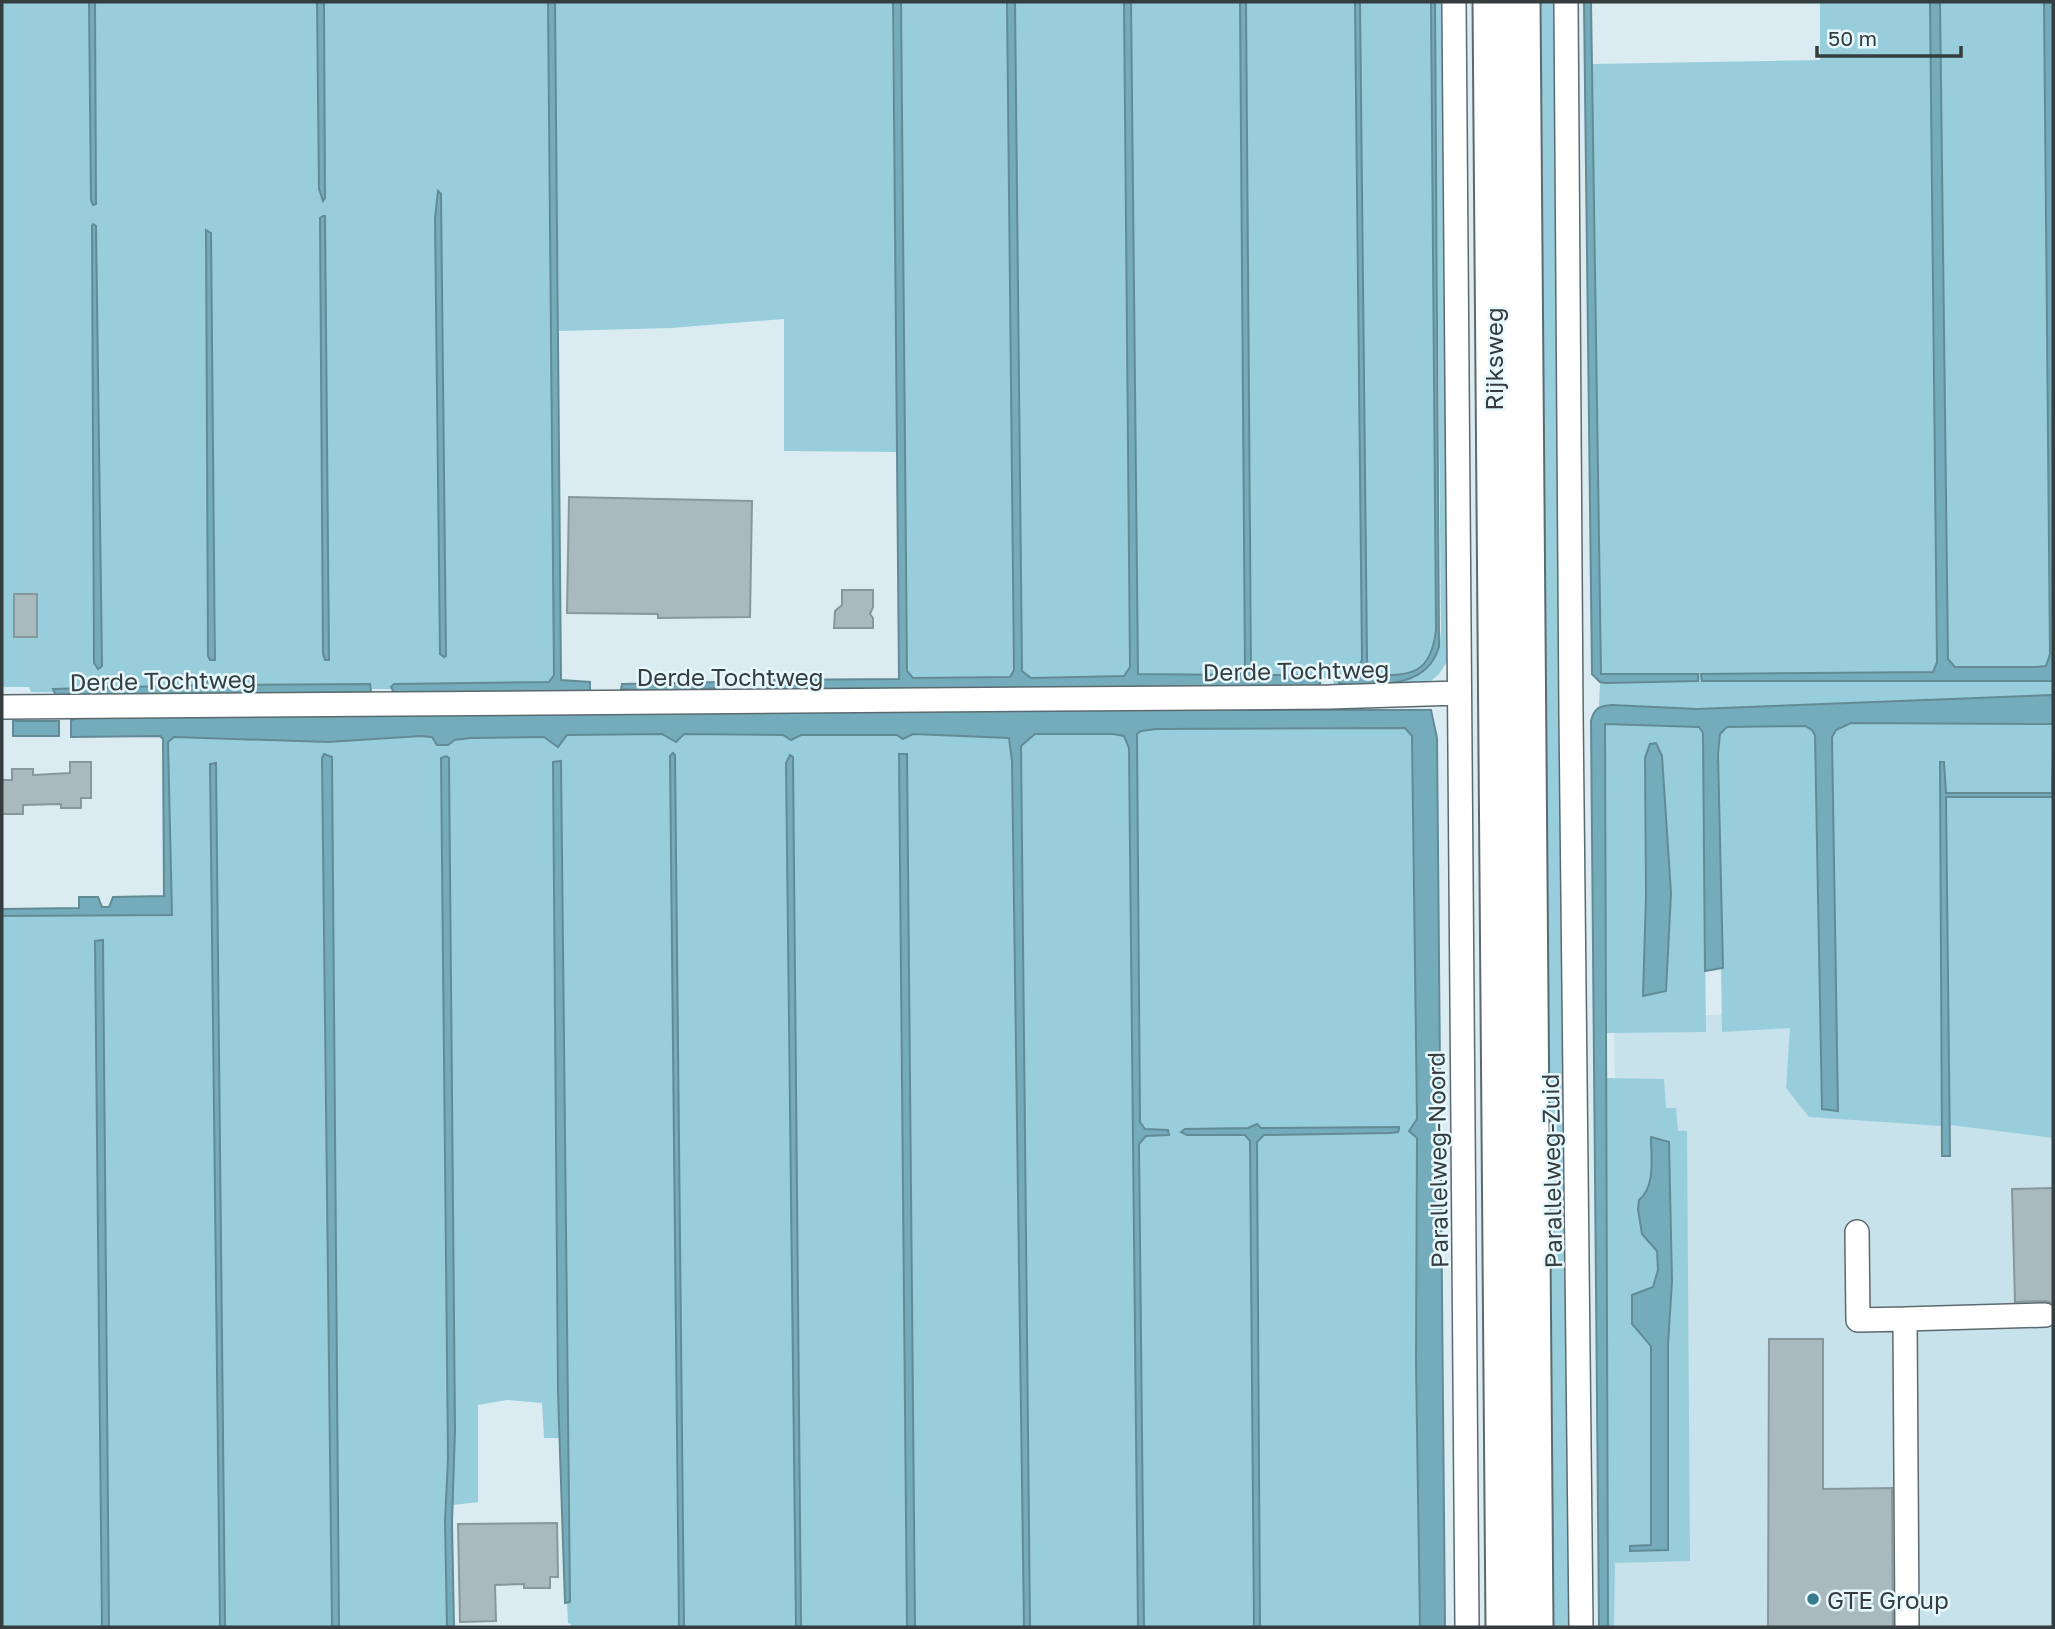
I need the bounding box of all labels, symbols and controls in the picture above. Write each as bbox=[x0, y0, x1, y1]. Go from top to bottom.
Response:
scale bar bbox=[1817, 14, 1960, 58]
text: 50 m bbox=[1828, 25, 1877, 51]
street label: Rijksweg bbox=[1479, 307, 1508, 411]
street label: Derde Tochtweg bbox=[1202, 654, 1390, 686]
street label: Derde Tochtweg bbox=[637, 662, 823, 691]
street label: Derde Tochtweg bbox=[69, 664, 257, 696]
street label: Parallelweg-Noord bbox=[1421, 1052, 1453, 1268]
street label: Parallelweg-Zuid bbox=[1535, 1073, 1567, 1269]
place label: GTE Group bbox=[1827, 1585, 1949, 1614]
marker: GTE Group bbox=[1805, 1591, 1821, 1607]

